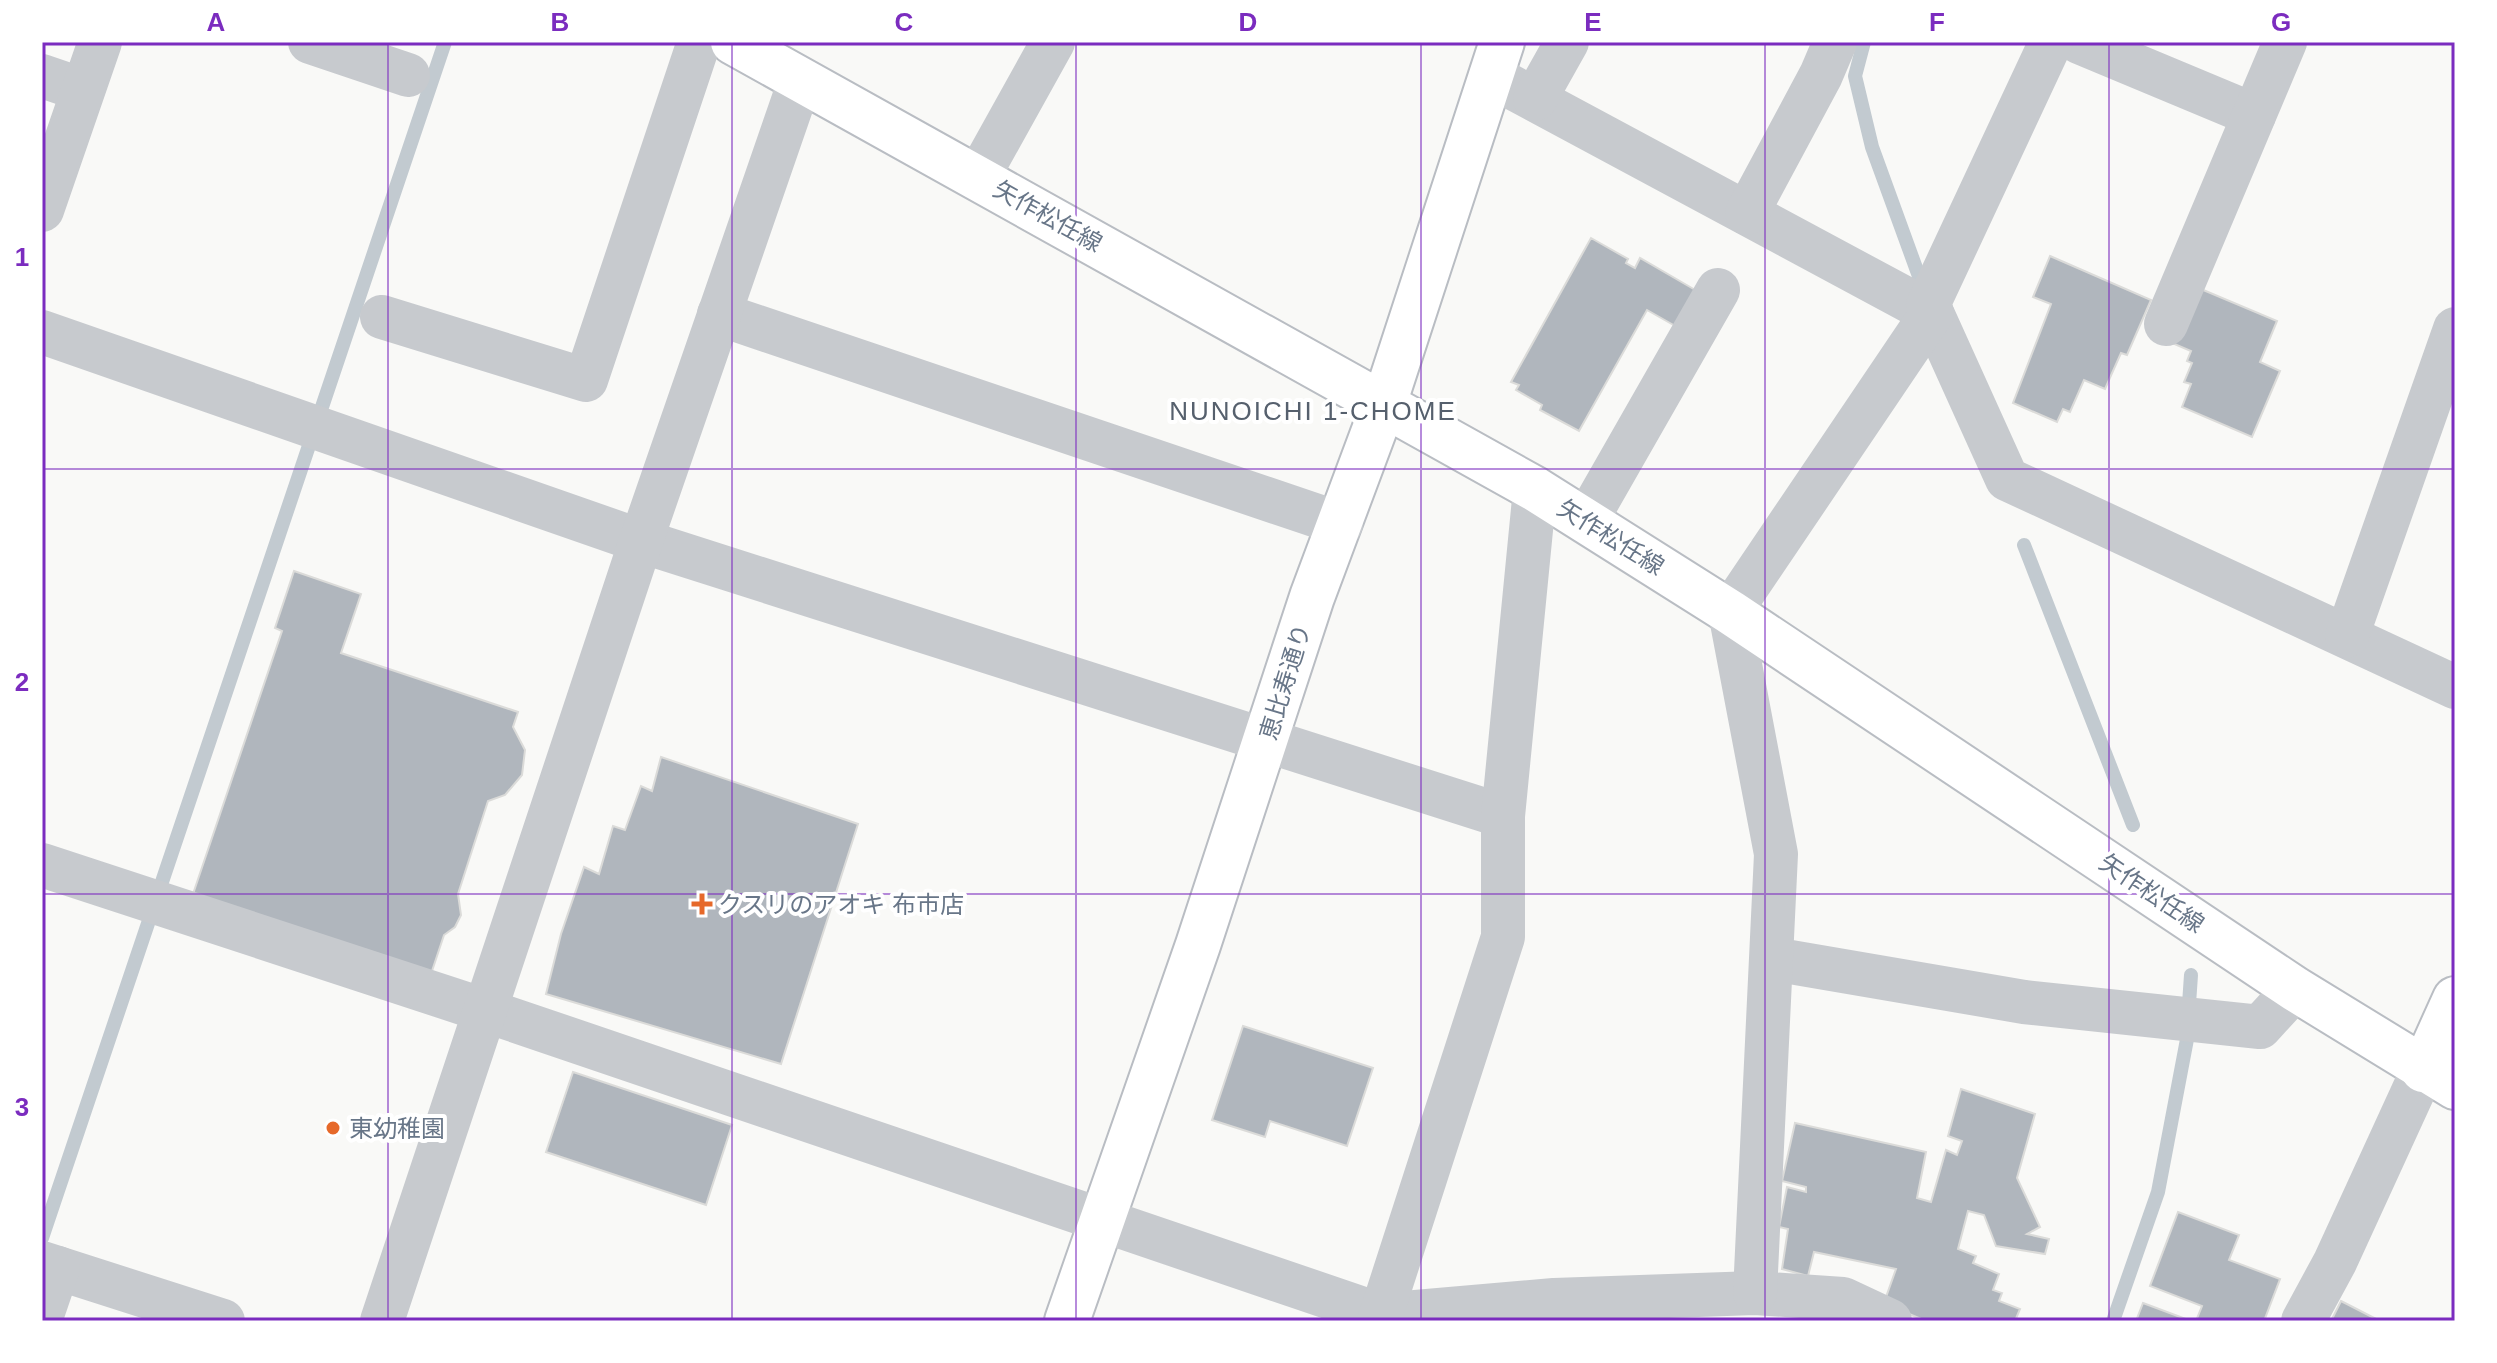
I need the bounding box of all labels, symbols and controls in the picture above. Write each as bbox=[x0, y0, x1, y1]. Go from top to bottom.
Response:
text: A bbox=[207, 7, 226, 37]
text: B bbox=[551, 7, 569, 37]
text: C bbox=[895, 7, 914, 37]
text: D bbox=[1239, 7, 1257, 37]
text: E bbox=[1584, 7, 1602, 37]
text: F bbox=[1929, 7, 1945, 37]
text: G bbox=[2271, 7, 2291, 37]
street label: 矢作松任線 bbox=[989, 175, 1107, 257]
text: 1 bbox=[15, 242, 29, 272]
district label: NUNOICHI 1-CHOME bbox=[1169, 396, 1457, 426]
street label: 矢作松任線 bbox=[1553, 494, 1669, 580]
street label: 恵比寿通り bbox=[1255, 621, 1315, 743]
text: 2 bbox=[15, 667, 29, 697]
street label: 矢作松任線 bbox=[2095, 848, 2209, 938]
place label: クスリのアオキ 布市店 bbox=[718, 891, 964, 918]
marker: クスリのアオキ 布市店 bbox=[693, 895, 711, 913]
text: 3 bbox=[15, 1092, 29, 1122]
place label: 東幼稚園 bbox=[349, 1115, 445, 1142]
marker: 東幼稚園 bbox=[324, 1119, 342, 1137]

